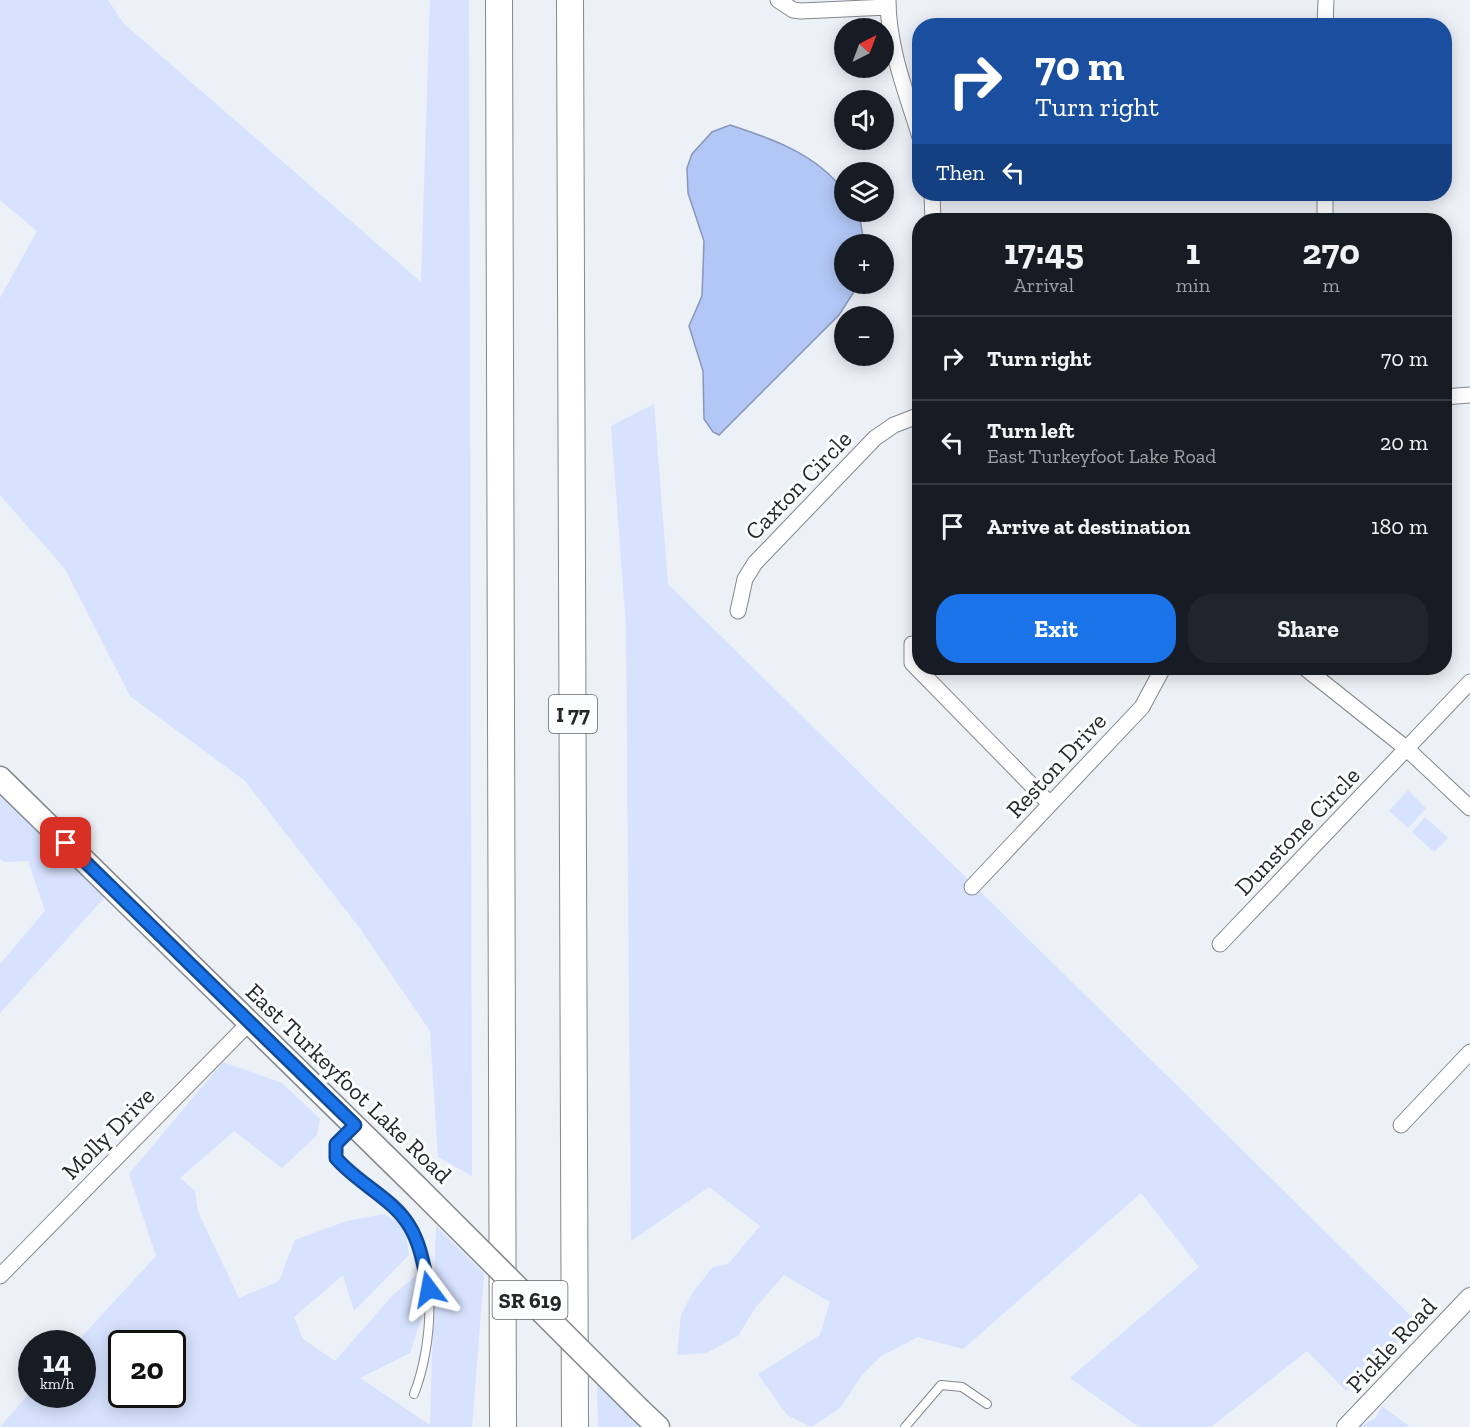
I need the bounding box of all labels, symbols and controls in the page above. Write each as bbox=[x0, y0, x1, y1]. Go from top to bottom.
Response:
north arrow bbox=[834, 18, 894, 78]
map controls bbox=[834, 18, 894, 366]
text: 70 m bbox=[1035, 40, 1125, 91]
icon: right bbox=[936, 42, 1014, 120]
button: sound bbox=[834, 90, 894, 150]
text: Turn right bbox=[1035, 91, 1159, 123]
icon: left bbox=[997, 156, 1030, 189]
text: Then bbox=[936, 159, 985, 186]
button: layers bbox=[834, 162, 894, 222]
text: 17:45 bbox=[1004, 230, 1084, 273]
text: 1 bbox=[1186, 230, 1200, 273]
text: 270 bbox=[1302, 230, 1360, 273]
button: + bbox=[834, 234, 894, 294]
text: Arrival bbox=[1014, 273, 1074, 297]
text: min bbox=[1176, 273, 1210, 297]
text: m bbox=[1322, 273, 1340, 297]
button: − bbox=[834, 306, 894, 366]
icon: right bbox=[936, 342, 969, 375]
text: Turn right bbox=[987, 345, 1091, 372]
text: 70 m bbox=[1381, 345, 1428, 372]
text: Turn left bbox=[987, 417, 1074, 444]
street label: Caxton Circle bbox=[739, 424, 857, 546]
icon: left bbox=[936, 426, 969, 459]
text: 20 m bbox=[1380, 429, 1428, 456]
text: East Turkeyfoot Lake Road bbox=[987, 444, 1216, 468]
icon: arrive bbox=[936, 510, 969, 543]
text: Arrive at destination bbox=[987, 513, 1190, 540]
text: 180 m bbox=[1371, 513, 1428, 540]
button: Exit bbox=[936, 594, 1176, 663]
button: Share bbox=[1188, 594, 1428, 663]
road number: I 77 bbox=[549, 695, 597, 733]
street label: Reston Drive bbox=[1000, 706, 1112, 824]
street label: Dunstone Circle bbox=[1228, 761, 1366, 901]
pin bbox=[40, 817, 91, 868]
icon: arrive bbox=[49, 826, 82, 859]
street label: East Turkeyfoot Lake Road bbox=[240, 977, 458, 1189]
street label: Molly Drive bbox=[56, 1081, 160, 1185]
position arrow bbox=[397, 1257, 461, 1321]
road number: SR 619 bbox=[492, 1281, 568, 1319]
street label: Pickle Road bbox=[1340, 1292, 1442, 1398]
speed limit sign: 20 bbox=[108, 1330, 186, 1408]
text: 14 bbox=[42, 1344, 72, 1380]
text: km/h bbox=[40, 1375, 74, 1393]

